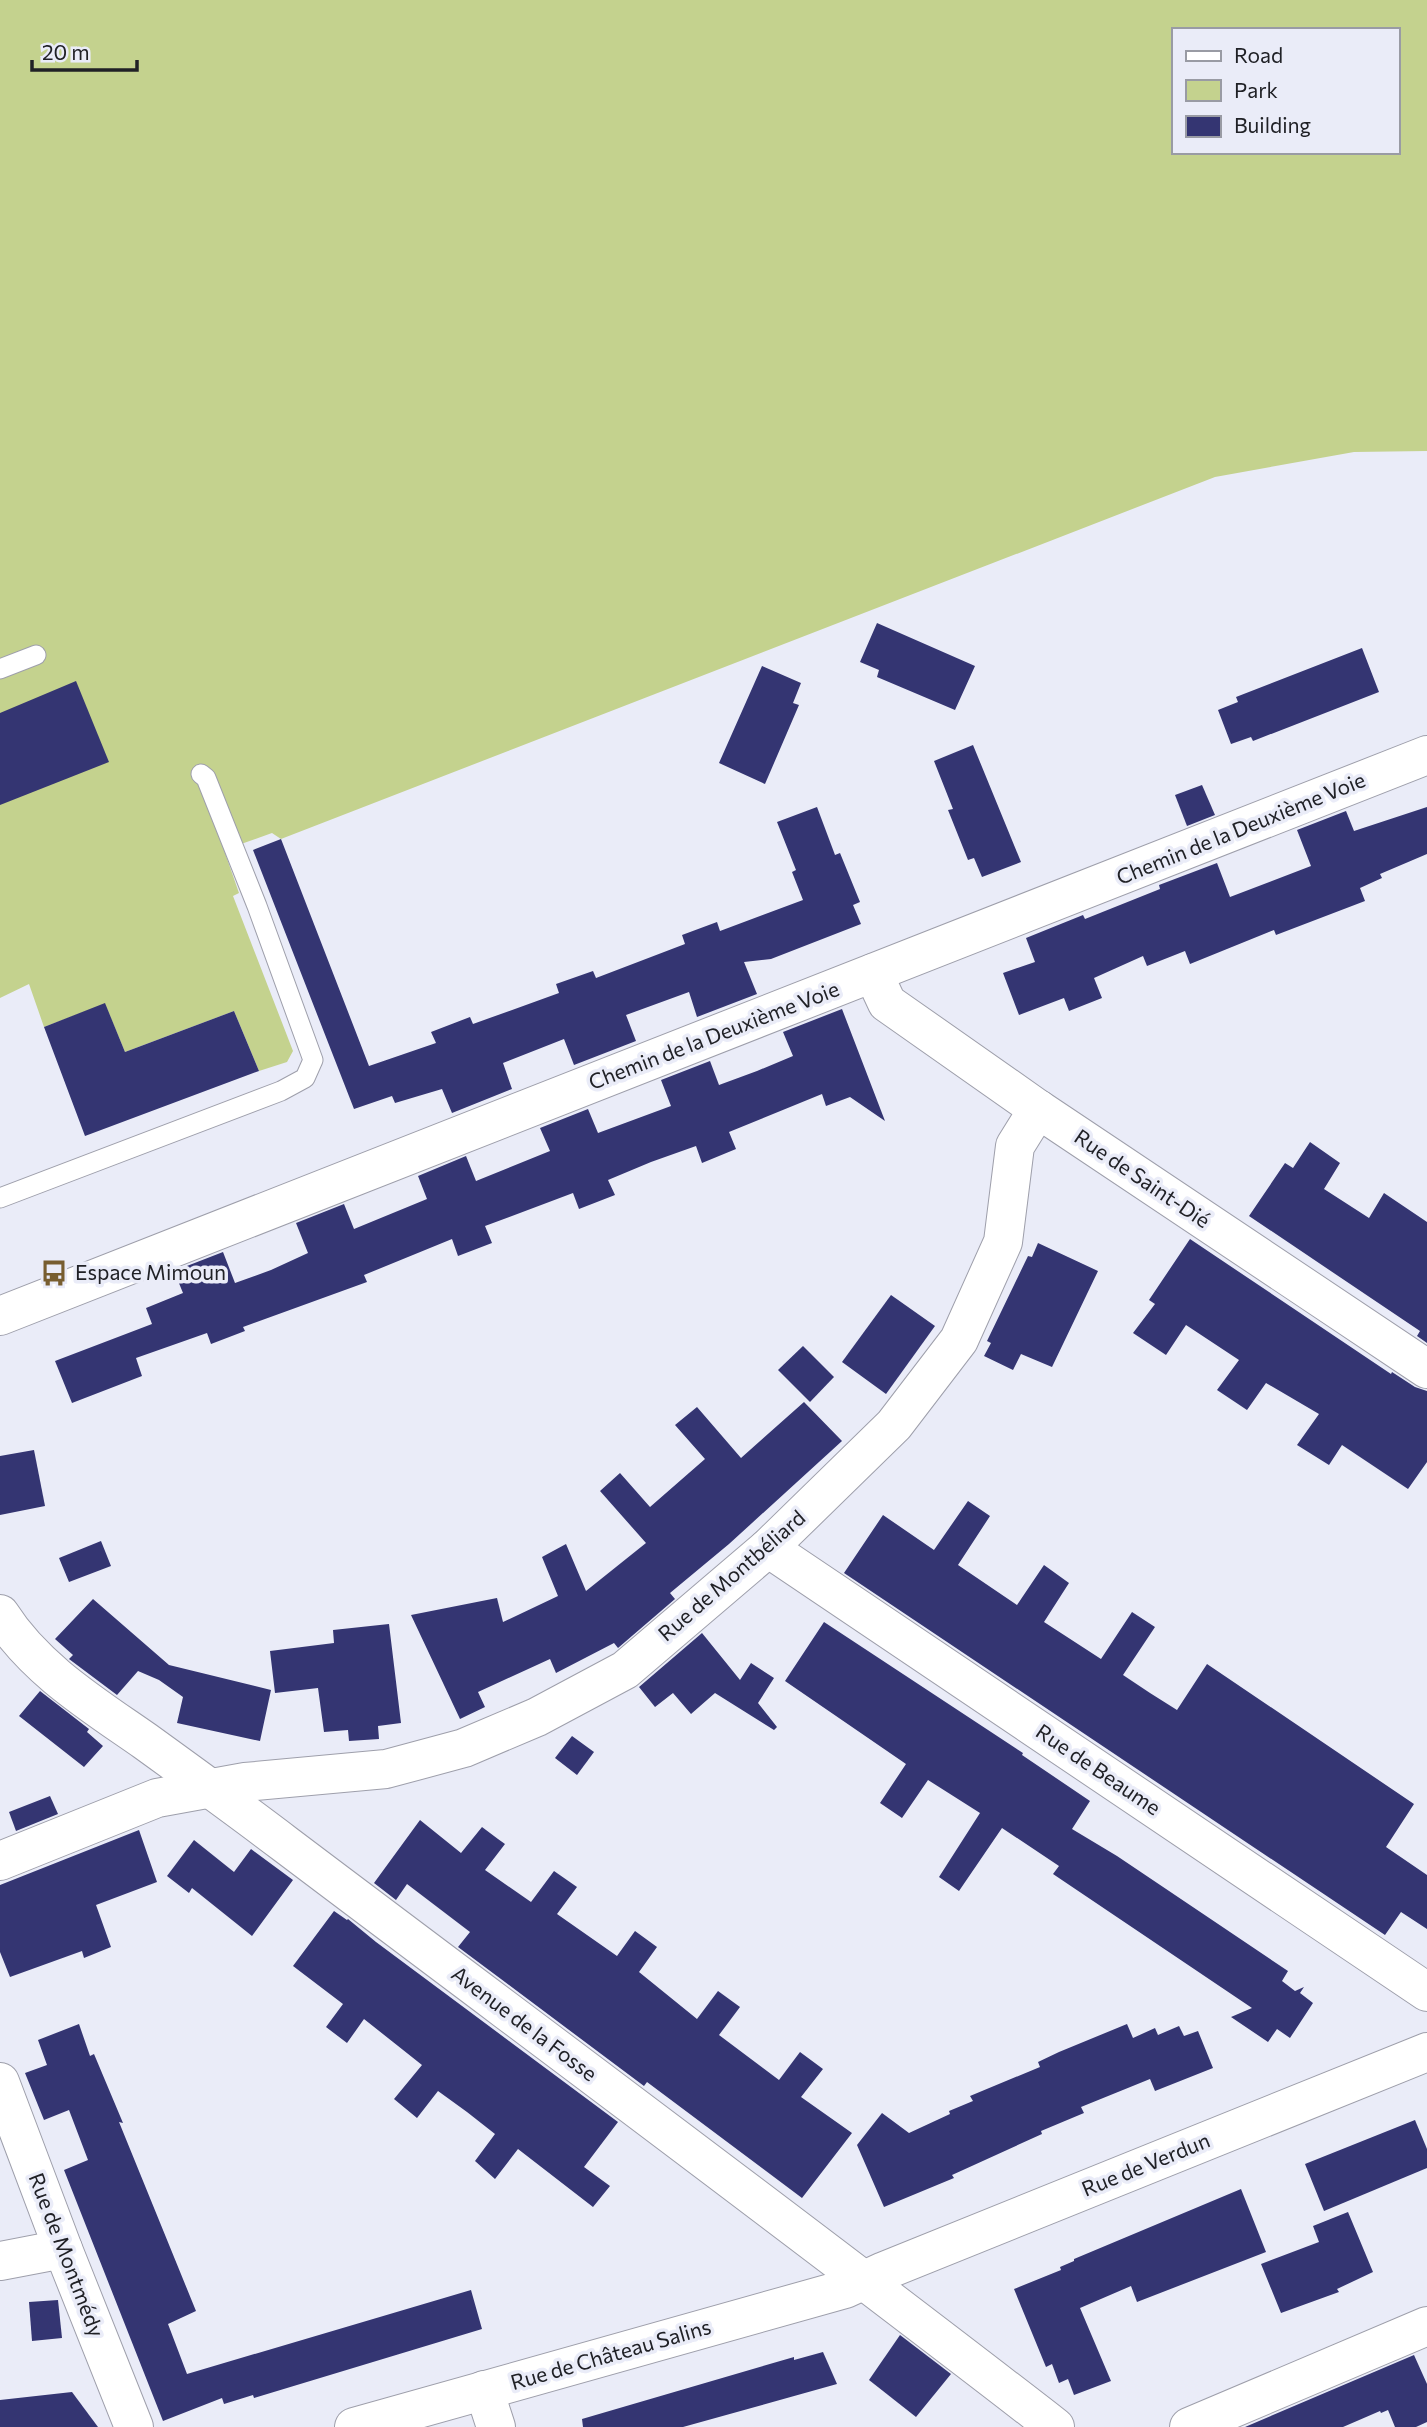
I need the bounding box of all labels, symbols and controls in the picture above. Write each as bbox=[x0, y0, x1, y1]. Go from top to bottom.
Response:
scale bar bbox=[32, 28, 136, 72]
legend bbox=[1172, 28, 1399, 154]
text: 20 m bbox=[42, 39, 90, 64]
text: Road bbox=[1234, 42, 1283, 67]
text: Park bbox=[1234, 77, 1278, 102]
text: Building bbox=[1234, 112, 1311, 137]
street label: Chemin de la Deuxième Voie bbox=[1112, 766, 1369, 889]
street label: Chemin de la Deuxième Voie bbox=[585, 975, 842, 1094]
street label: Rue de Saint-Dié bbox=[1070, 1123, 1215, 1232]
bus stop icon: Espace Mimoun bbox=[39, 1258, 69, 1288]
place label: Espace Mimoun bbox=[75, 1259, 226, 1284]
street label: Rue de Montbéliard bbox=[652, 1504, 810, 1646]
street label: Rue de Beaume bbox=[1032, 1718, 1166, 1820]
street label: Avenue de la Fosse bbox=[447, 1960, 603, 2086]
street label: Rue de Verdun bbox=[1078, 2127, 1213, 2201]
street label: Rue de Montmédy bbox=[25, 2169, 110, 2340]
street label: Rue de Château Salins bbox=[508, 2313, 714, 2394]

